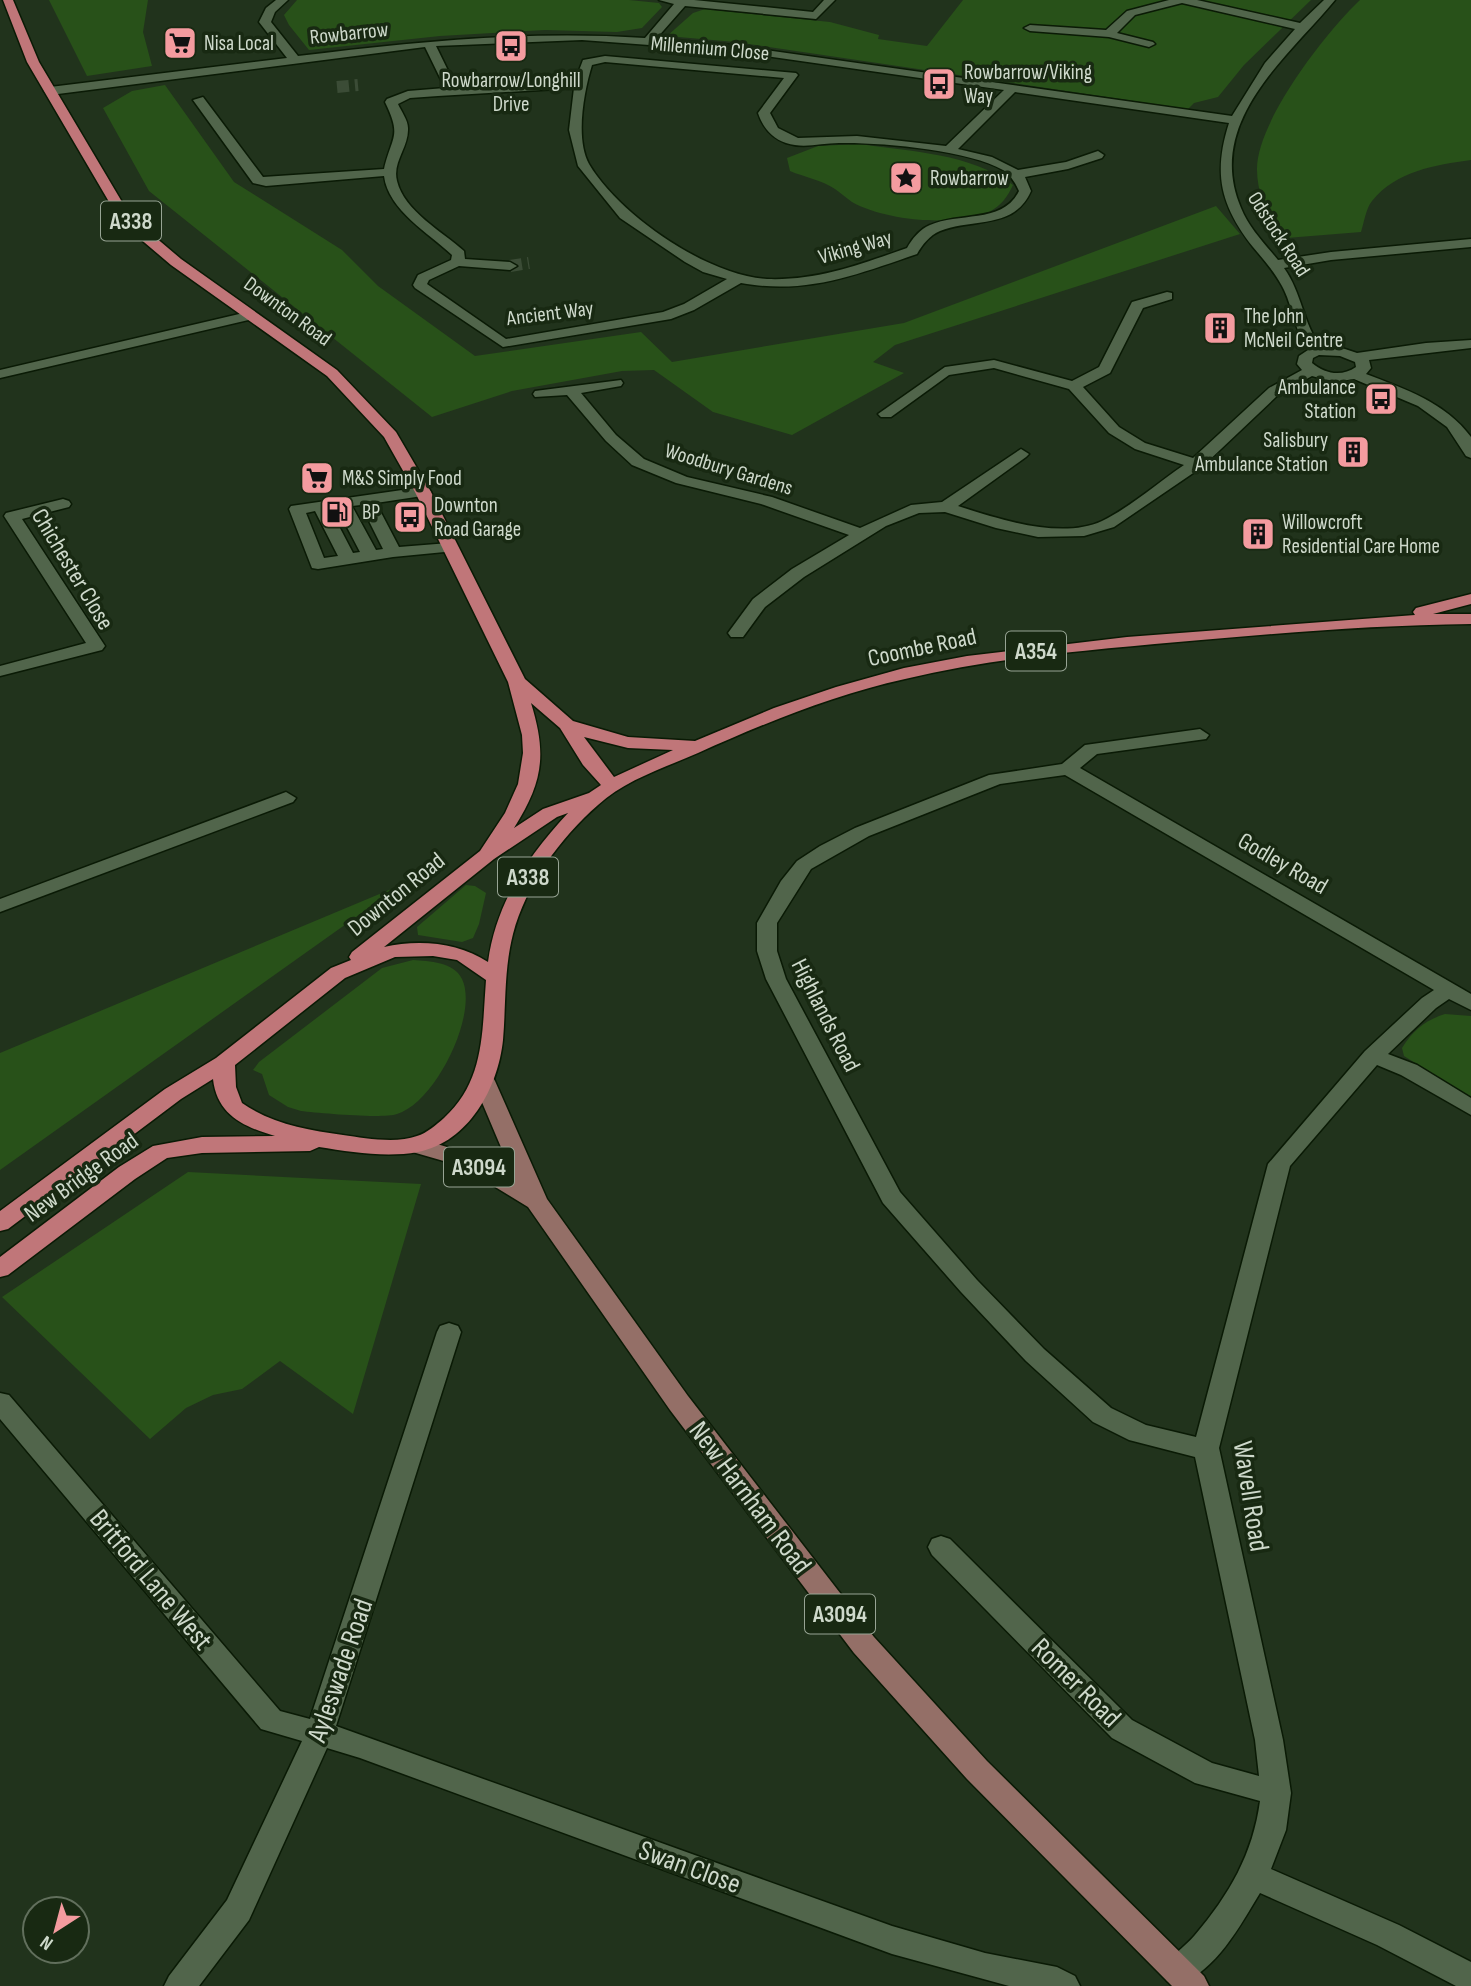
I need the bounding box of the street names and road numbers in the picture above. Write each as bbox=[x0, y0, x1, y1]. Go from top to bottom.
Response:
street label: Rowbarrow bbox=[309, 17, 390, 50]
street label: Millennium Close bbox=[650, 31, 770, 66]
street label: Odstock Road bbox=[1242, 187, 1315, 281]
road number: A338 bbox=[101, 202, 161, 241]
street label: Viking Way bbox=[816, 225, 895, 270]
street label: Downton Road bbox=[239, 271, 336, 352]
street label: Ancient Way bbox=[504, 296, 595, 331]
street label: Woodbury Gardens bbox=[662, 438, 796, 501]
street label: Chichester Close bbox=[25, 503, 120, 635]
street label: Coombe Road bbox=[865, 622, 979, 673]
road number: A354 bbox=[1006, 632, 1066, 670]
street label: Godley Road bbox=[1233, 826, 1333, 901]
street label: Downton Road bbox=[342, 846, 451, 942]
road number: A338 bbox=[498, 858, 558, 897]
street label: Highlands Road bbox=[785, 954, 866, 1077]
street label: New Bridge Road bbox=[19, 1126, 144, 1229]
road number: A3094 bbox=[444, 1148, 514, 1186]
street label: New Harnham Road bbox=[682, 1415, 818, 1581]
street label: Wavell Road bbox=[1226, 1439, 1276, 1554]
street label: Britford Lane West bbox=[82, 1503, 219, 1657]
street label: Ayleswade Road bbox=[300, 1595, 380, 1747]
road number: A3094 bbox=[805, 1595, 875, 1634]
street label: Romer Road bbox=[1024, 1632, 1127, 1735]
street label: Swan Close bbox=[634, 1834, 745, 1901]

